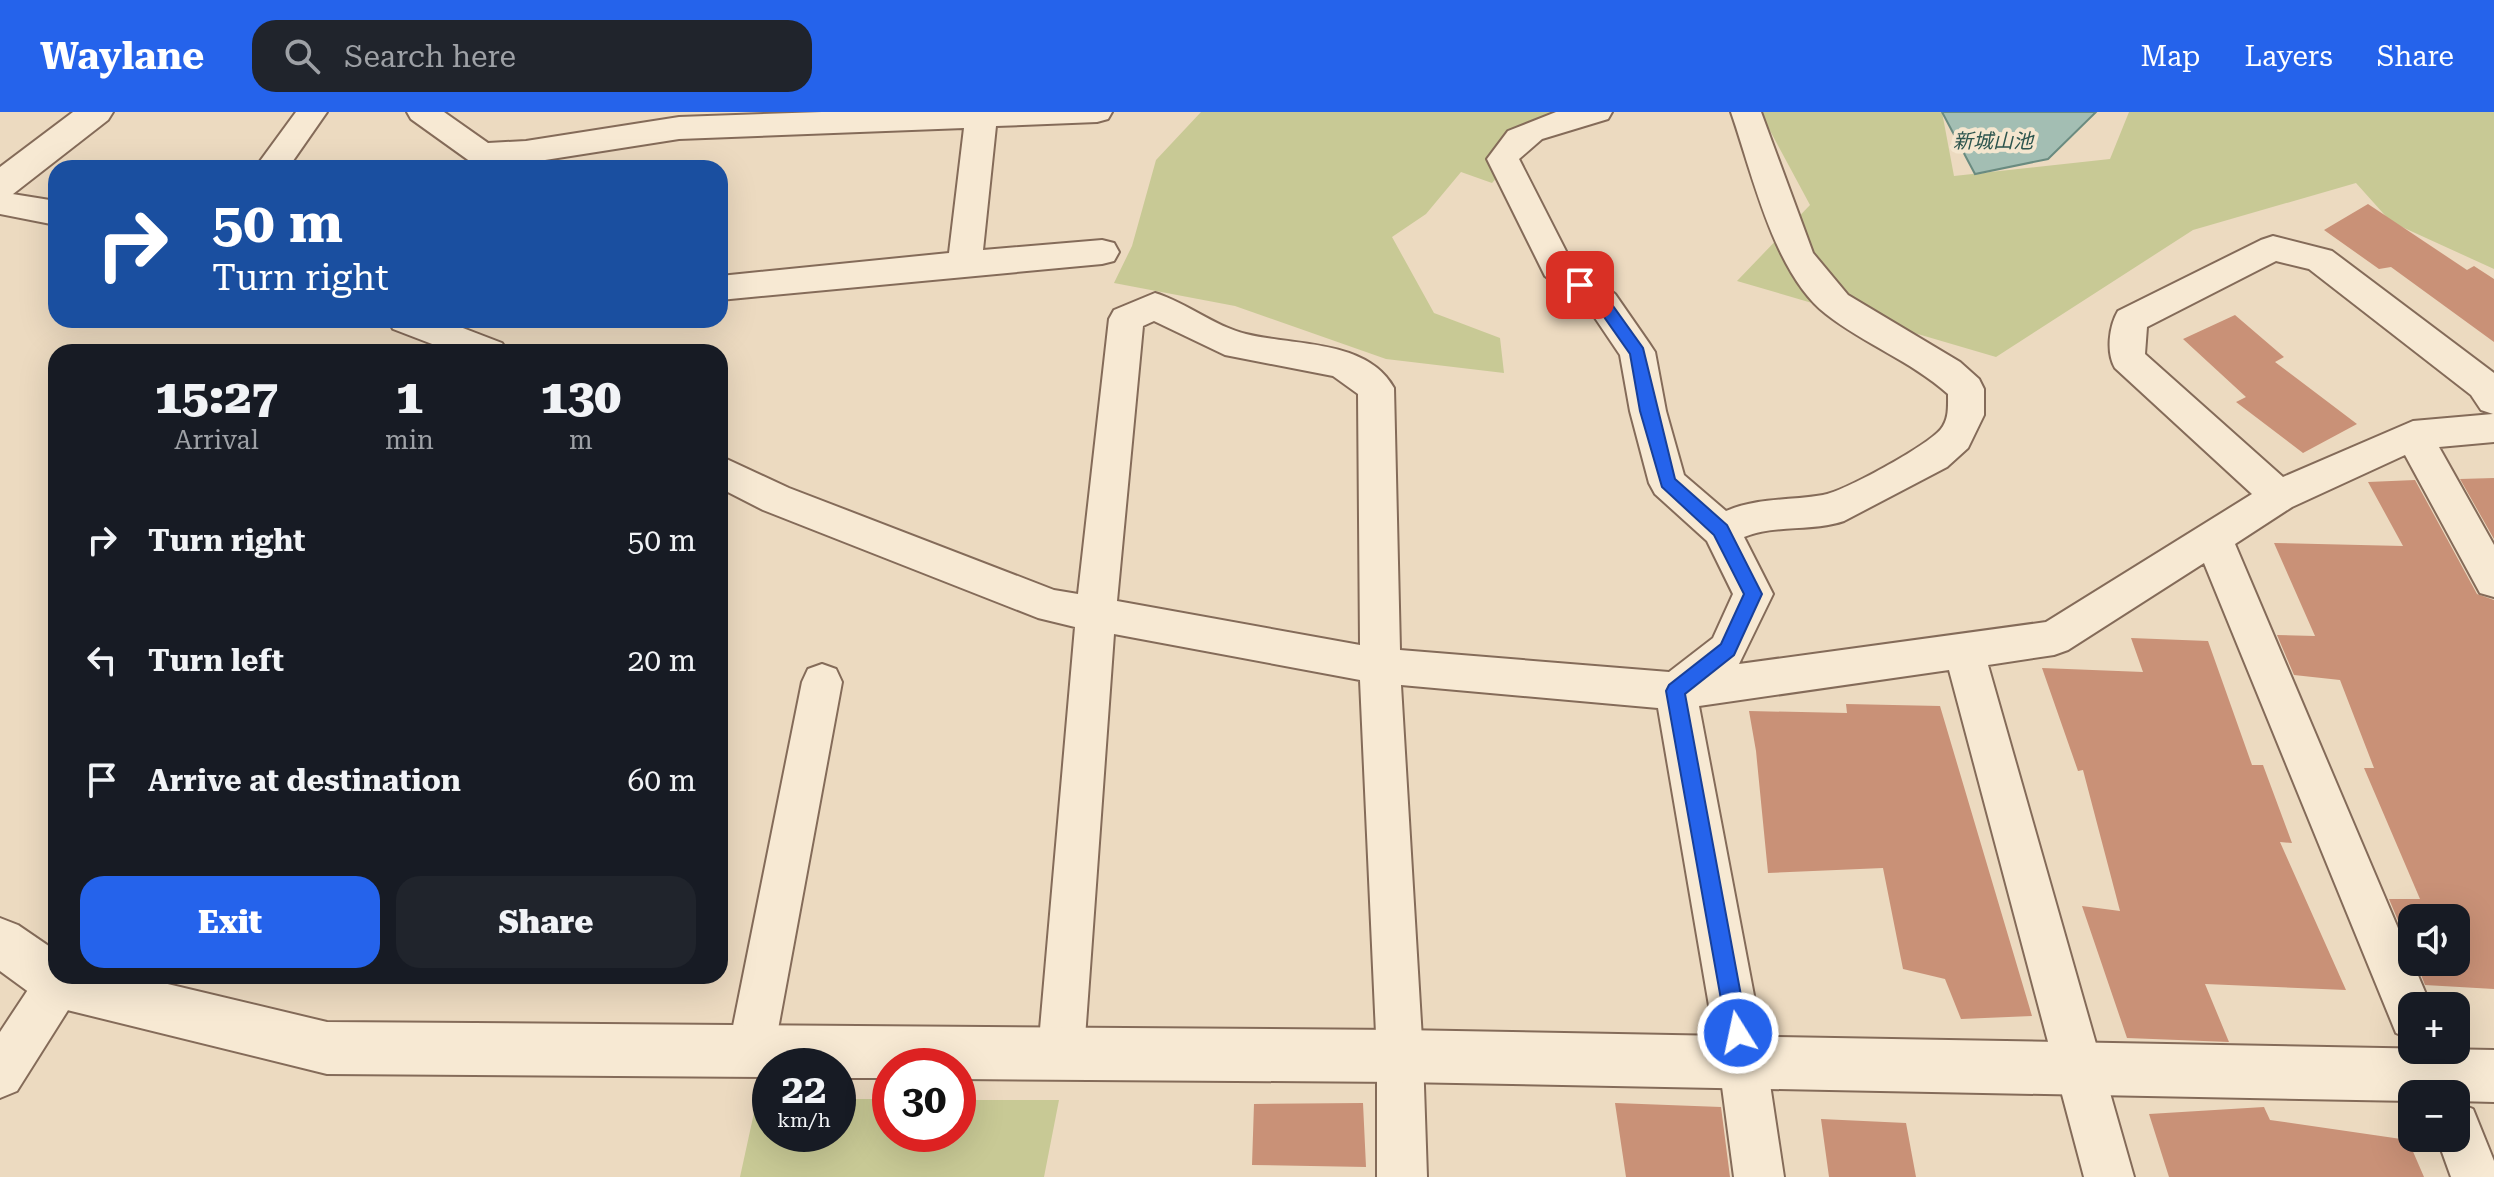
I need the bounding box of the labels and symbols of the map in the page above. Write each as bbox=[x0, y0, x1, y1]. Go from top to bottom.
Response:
water label: 新城山池 bbox=[1953, 129, 2035, 153]
pin bbox=[1546, 251, 1614, 319]
position arrow bbox=[1696, 991, 1780, 1075]
speed limit sign: 30 bbox=[872, 1048, 976, 1152]

